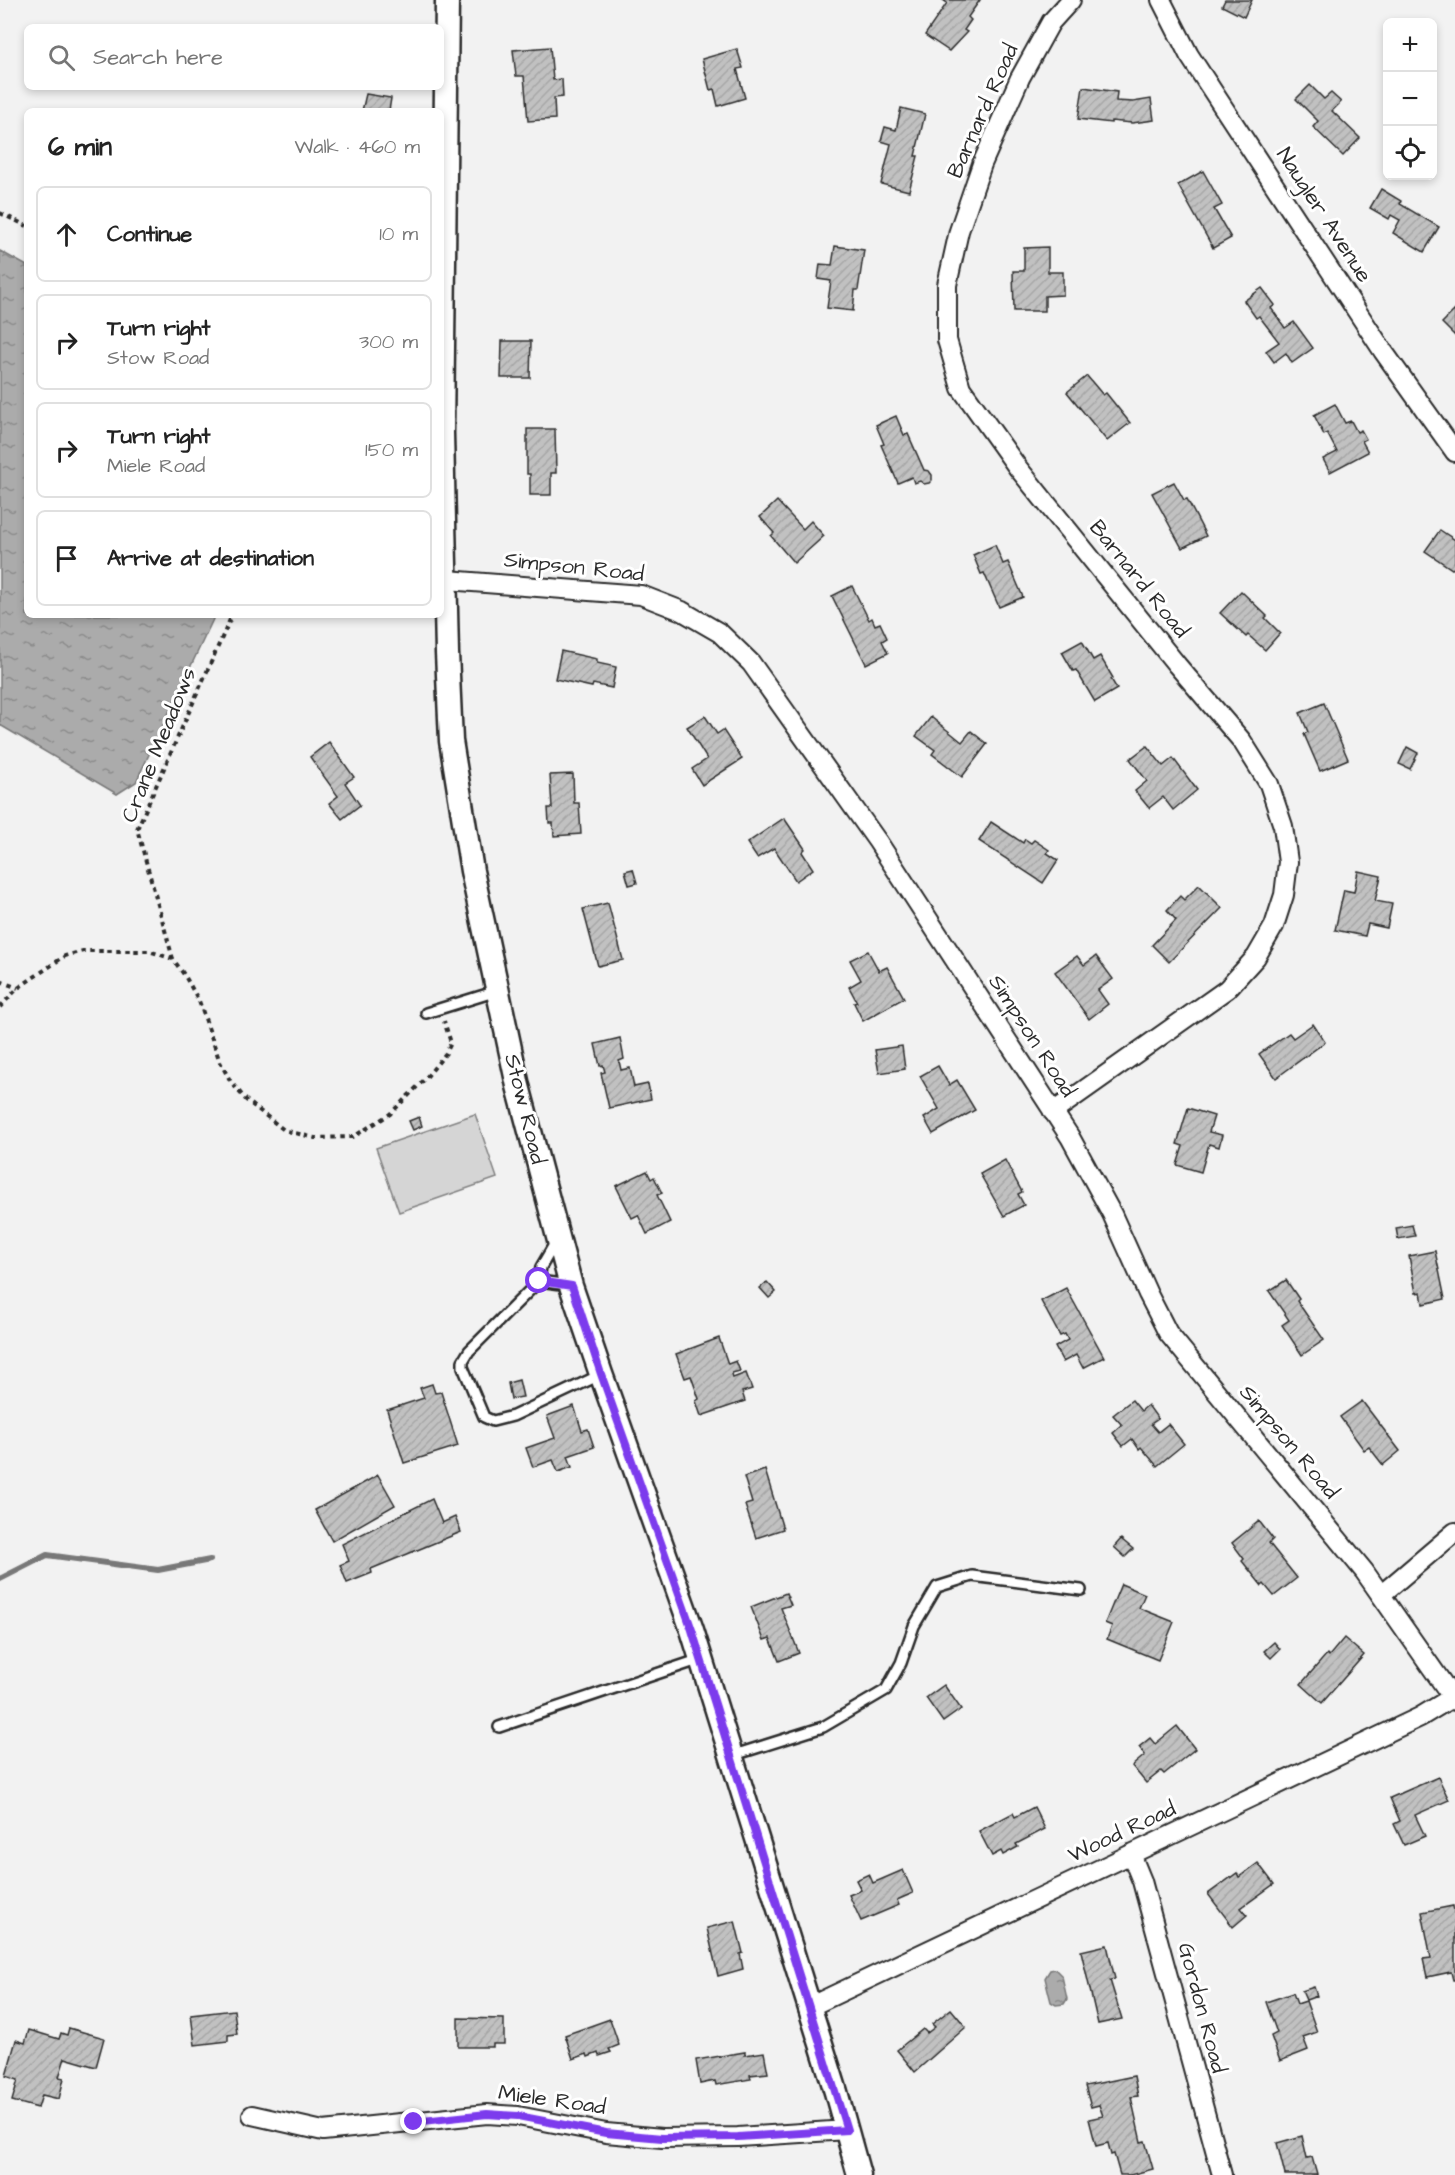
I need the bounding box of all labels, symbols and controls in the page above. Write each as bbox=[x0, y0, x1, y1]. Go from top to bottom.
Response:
map controls bbox=[1383, 18, 1437, 180]
button: + bbox=[1383, 18, 1437, 72]
search box bbox=[24, 24, 444, 90]
street label: Barnard Road bbox=[940, 39, 1026, 183]
icon: search bbox=[45, 41, 78, 74]
text: Search here bbox=[93, 42, 223, 73]
button: − bbox=[1383, 72, 1437, 126]
button: locate bbox=[1383, 126, 1437, 180]
text: 6 min bbox=[48, 129, 112, 165]
text: Walk · 460 m bbox=[294, 133, 420, 161]
street label: Naugler Avenue bbox=[1268, 141, 1379, 289]
icon: ahead bbox=[50, 218, 83, 251]
text: Continue bbox=[107, 219, 192, 250]
text: 10 m bbox=[379, 220, 418, 248]
text: Turn right bbox=[107, 313, 210, 344]
icon: right bbox=[50, 326, 83, 359]
text: 300 m bbox=[359, 328, 418, 356]
text: Stow Road bbox=[107, 344, 209, 372]
text: Turn right bbox=[107, 421, 210, 452]
icon: right bbox=[50, 434, 83, 467]
text: 150 m bbox=[365, 436, 418, 464]
text: Miele Road bbox=[107, 452, 205, 480]
street label: Barnard Road bbox=[1082, 513, 1196, 645]
icon: arrive bbox=[50, 542, 83, 575]
text: Arrive at destination bbox=[107, 543, 314, 574]
street label: Simpson Road bbox=[502, 544, 646, 590]
street label: Crane Meadows bbox=[114, 663, 204, 827]
street label: Simpson Road bbox=[981, 969, 1083, 1103]
street label: Stow Road bbox=[496, 1051, 554, 1167]
route start bbox=[525, 1267, 551, 1293]
street label: Simpson Road bbox=[1232, 1378, 1346, 1506]
street label: Wood Road bbox=[1063, 1793, 1181, 1871]
street label: Gordon Road bbox=[1170, 1939, 1234, 2077]
street label: Miele Road bbox=[496, 2077, 608, 2123]
route end bbox=[400, 2108, 426, 2134]

